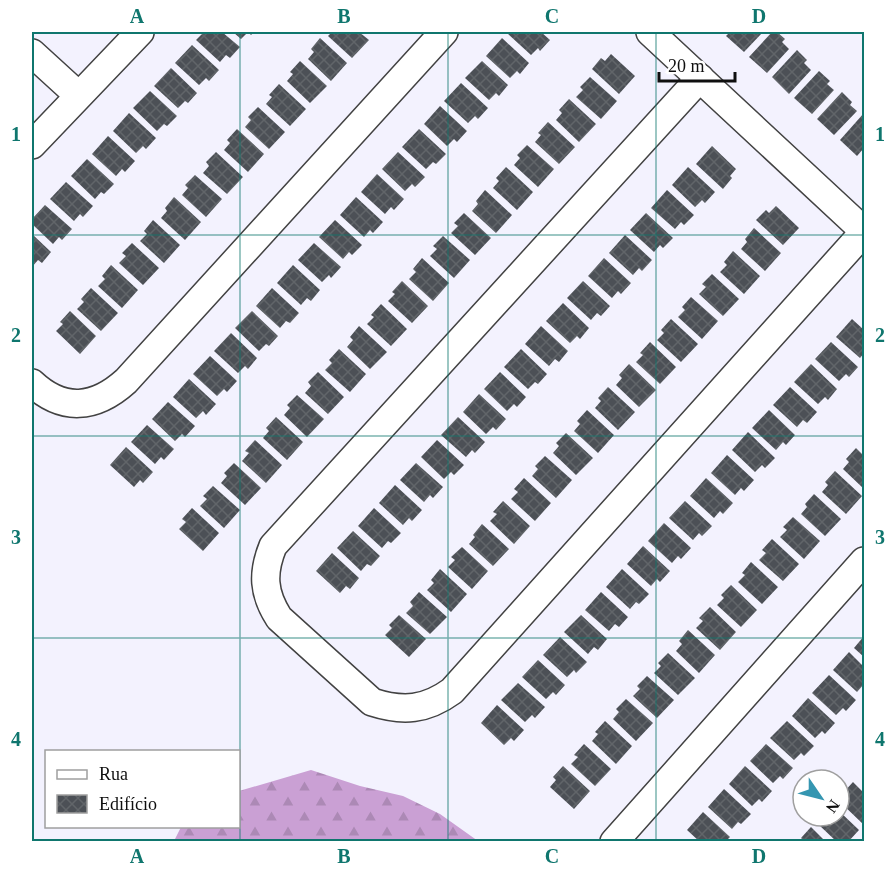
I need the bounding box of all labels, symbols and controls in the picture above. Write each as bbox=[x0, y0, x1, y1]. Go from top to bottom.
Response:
text: A bbox=[130, 5, 145, 27]
text: B bbox=[337, 5, 351, 27]
text: C bbox=[545, 5, 559, 27]
text: D bbox=[752, 5, 766, 27]
scale bar bbox=[659, 45, 736, 83]
text: 20 m bbox=[668, 56, 705, 76]
text: 1 bbox=[11, 123, 21, 145]
text: 1 bbox=[875, 123, 885, 145]
text: 2 bbox=[11, 324, 21, 346]
text: 2 bbox=[875, 324, 885, 346]
text: 3 bbox=[11, 526, 21, 548]
text: 3 bbox=[875, 526, 885, 548]
text: 4 bbox=[11, 728, 21, 750]
text: 4 bbox=[875, 728, 885, 750]
legend bbox=[45, 750, 240, 828]
text: Rua bbox=[99, 764, 128, 784]
north arrow bbox=[791, 768, 851, 828]
text: Edifício bbox=[99, 794, 157, 814]
text: N bbox=[822, 797, 843, 816]
text: A bbox=[130, 845, 145, 867]
text: B bbox=[337, 845, 351, 867]
text: C bbox=[545, 845, 559, 867]
text: D bbox=[752, 845, 766, 867]

